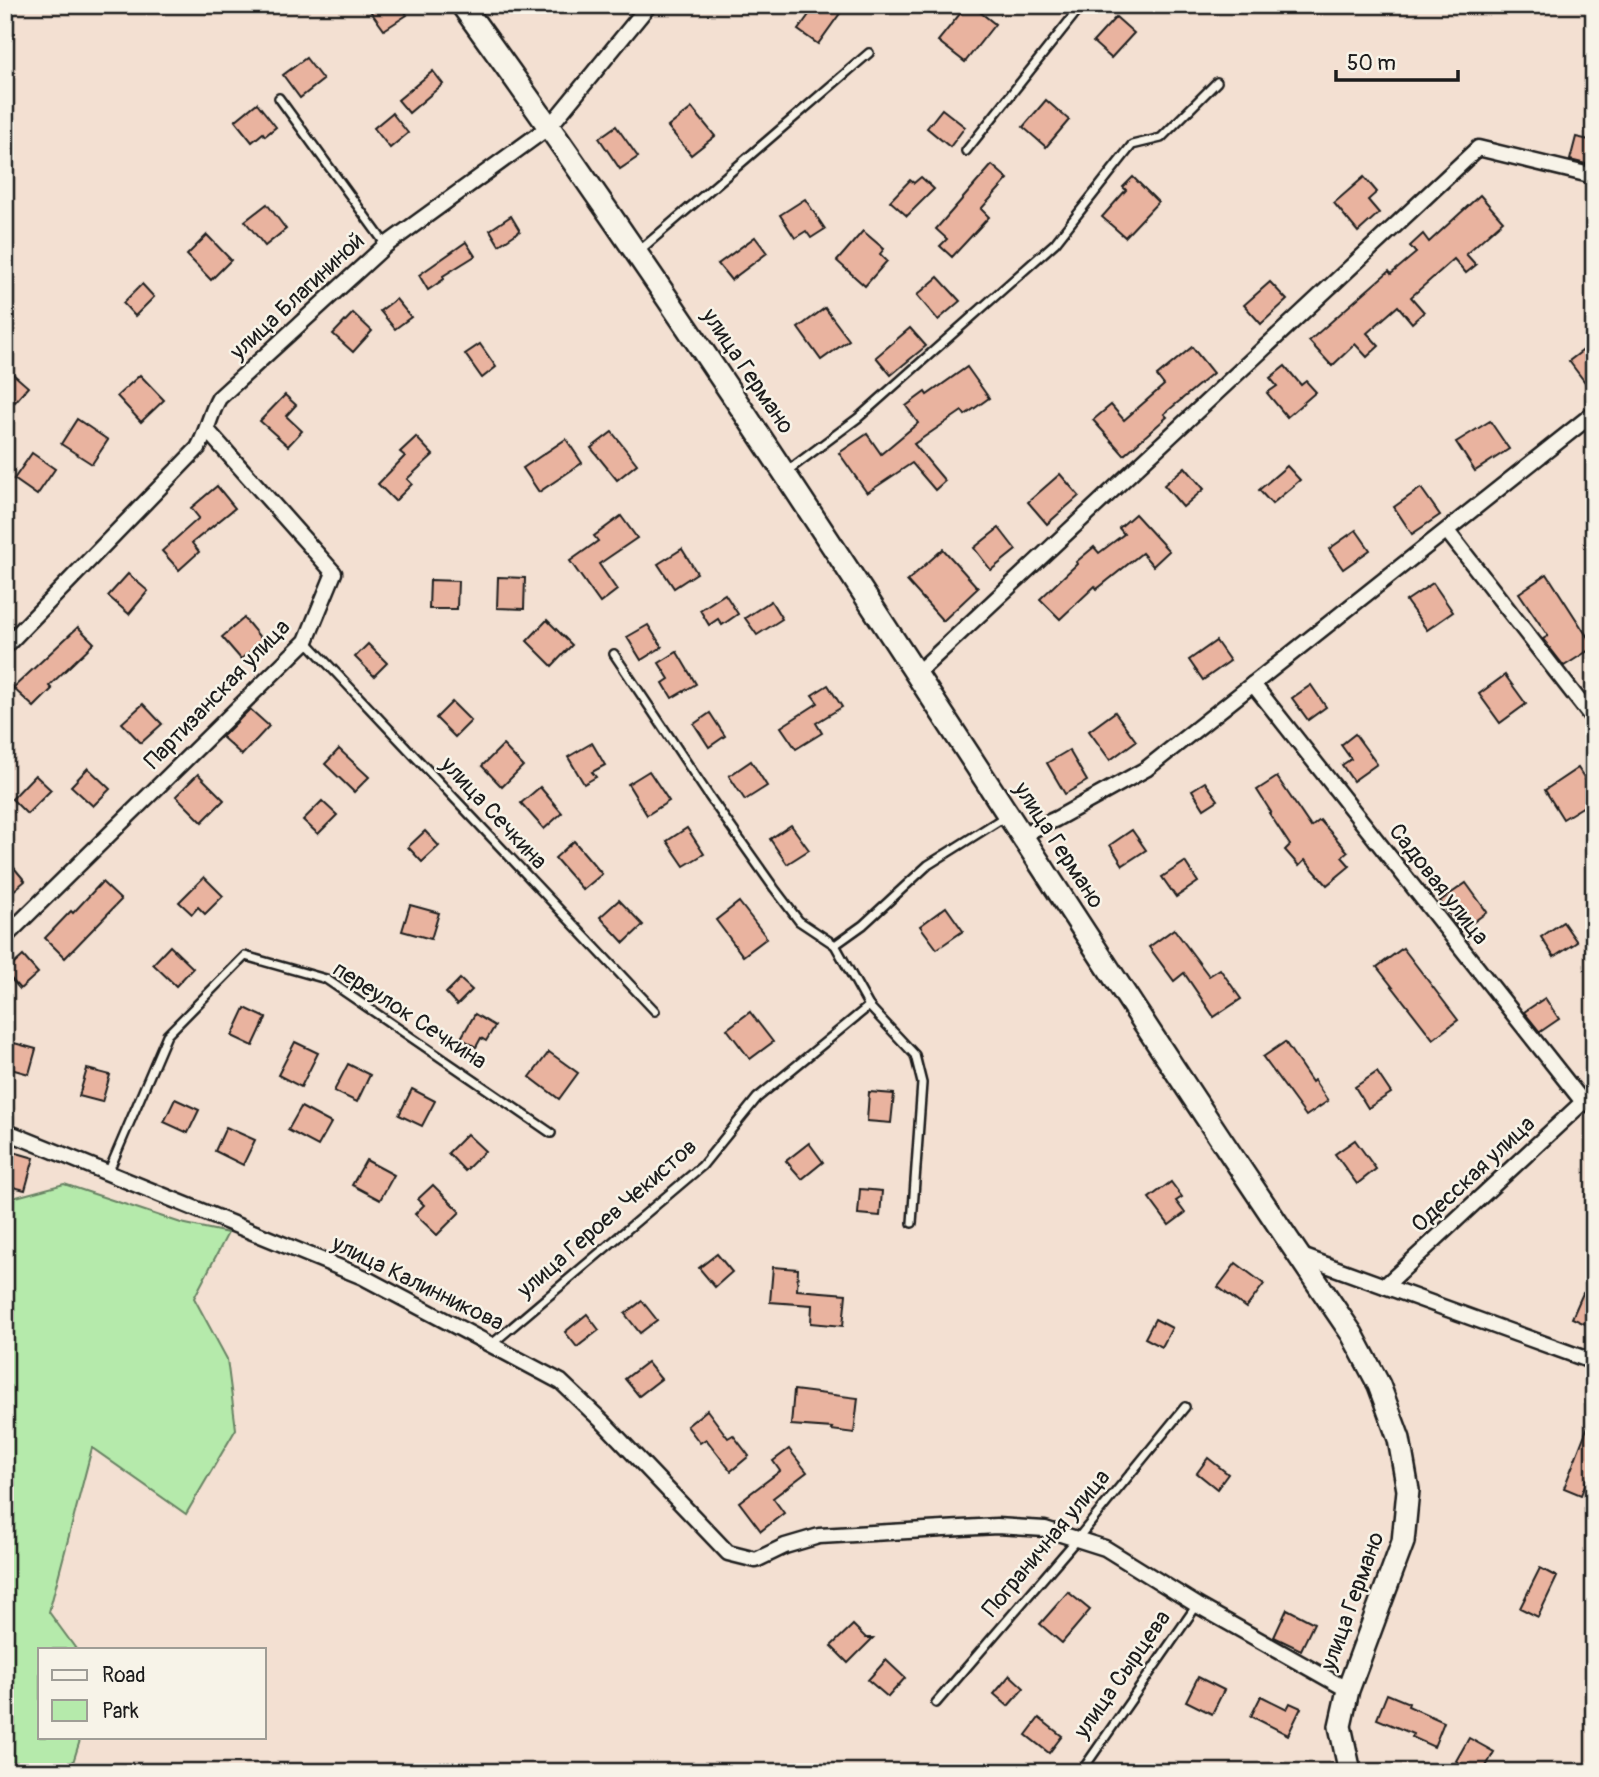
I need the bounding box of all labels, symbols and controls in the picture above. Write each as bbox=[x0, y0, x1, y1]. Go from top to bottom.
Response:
scale bar bbox=[1336, 38, 1459, 82]
text: 50 m bbox=[1347, 50, 1396, 77]
street label: улица Благининой bbox=[223, 226, 370, 366]
street label: улица Германо bbox=[695, 302, 801, 439]
street label: Партизанская улица bbox=[138, 613, 296, 775]
street label: улица Сечкина bbox=[434, 750, 554, 875]
street label: улица Германо bbox=[1007, 775, 1111, 914]
street label: Садовая улица bbox=[1383, 817, 1495, 951]
street label: переулок Сечкина bbox=[328, 954, 492, 1076]
street label: Одесская улица bbox=[1405, 1109, 1541, 1239]
street label: улица Героев Чекистов bbox=[510, 1132, 703, 1305]
street label: улица Калинникова bbox=[326, 1228, 509, 1337]
street label: Пограничная улица bbox=[976, 1463, 1116, 1623]
street label: улица Германо bbox=[1313, 1528, 1390, 1675]
street label: улица Сырцева bbox=[1067, 1604, 1177, 1745]
legend bbox=[38, 1648, 266, 1738]
text: Road bbox=[102, 1662, 146, 1689]
text: Park bbox=[102, 1698, 139, 1725]

